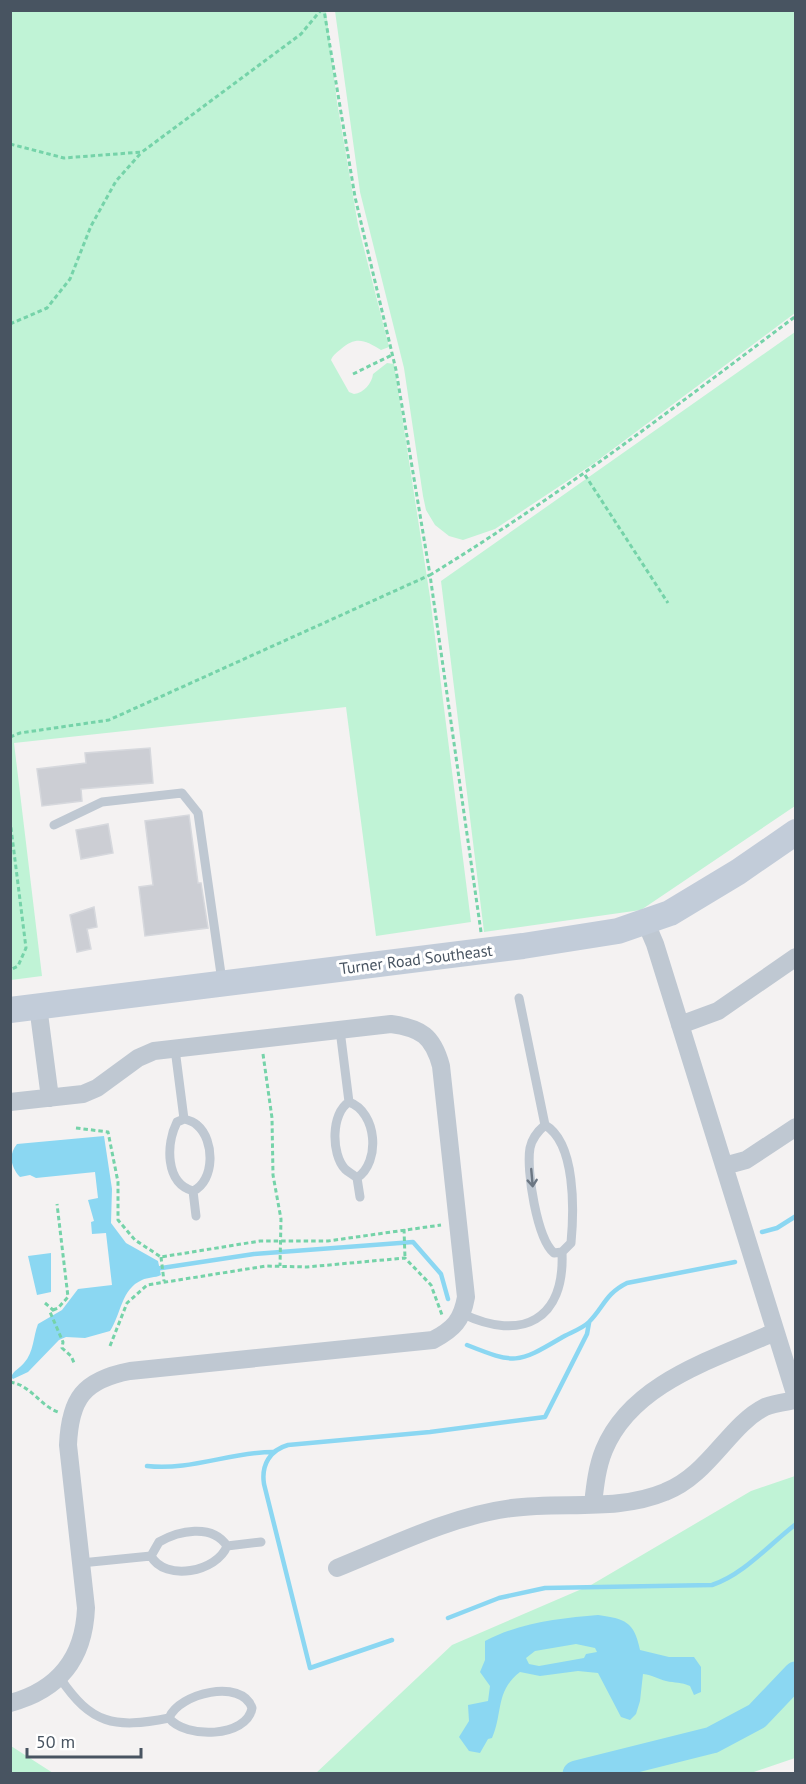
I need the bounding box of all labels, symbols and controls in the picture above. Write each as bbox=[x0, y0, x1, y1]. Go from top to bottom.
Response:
street label: Turner Road Southeast bbox=[338, 940, 494, 978]
one-way arrow bbox=[527, 1167, 538, 1187]
scale bar bbox=[27, 1721, 141, 1759]
text: 50 m bbox=[36, 1730, 75, 1753]

